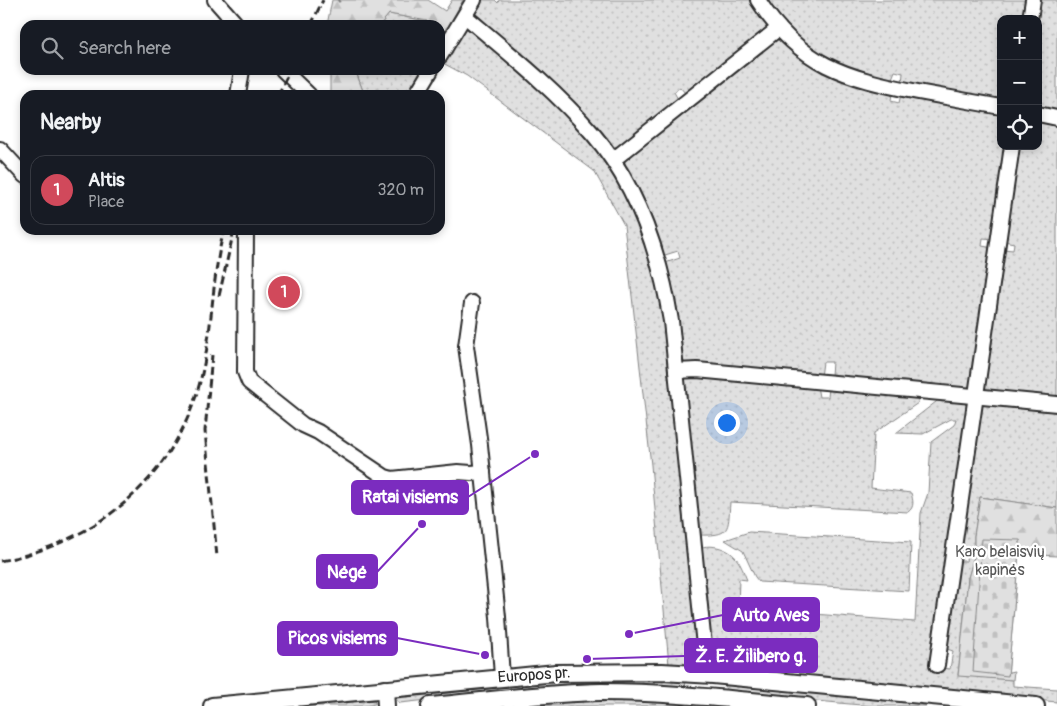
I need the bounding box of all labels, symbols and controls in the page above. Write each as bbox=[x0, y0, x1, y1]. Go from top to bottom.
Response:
map controls bbox=[997, 15, 1042, 150]
button: + bbox=[997, 15, 1042, 60]
search box bbox=[20, 20, 445, 75]
icon: search bbox=[38, 34, 66, 62]
text: Search here bbox=[78, 36, 171, 60]
button: − bbox=[997, 60, 1042, 105]
button: locate bbox=[997, 105, 1042, 150]
text: Nearby bbox=[40, 109, 101, 136]
text: Altis bbox=[88, 168, 124, 192]
text: 1 bbox=[54, 180, 60, 200]
text: 320 m bbox=[378, 180, 424, 200]
text: Place bbox=[88, 192, 124, 212]
pin: 1 bbox=[268, 273, 300, 311]
your location bbox=[714, 410, 740, 436]
callout: Ratai visiems bbox=[352, 481, 468, 514]
text: Ratai visiems bbox=[362, 486, 459, 509]
park label: Karo belaisvių kapinės bbox=[955, 542, 1045, 580]
callout: Nėgė bbox=[317, 555, 377, 588]
text: Nėgė bbox=[327, 561, 368, 584]
callout: Auto Aves bbox=[723, 598, 819, 631]
text: Auto Aves bbox=[733, 604, 810, 627]
callout: Picos visiems bbox=[278, 622, 397, 655]
text: Picos visiems bbox=[288, 627, 387, 650]
callout: Ž. E. Žilibero g. bbox=[685, 639, 817, 672]
text: Ž. E. Žilibero g. bbox=[695, 645, 807, 668]
street label: Europos pr. bbox=[497, 662, 571, 688]

